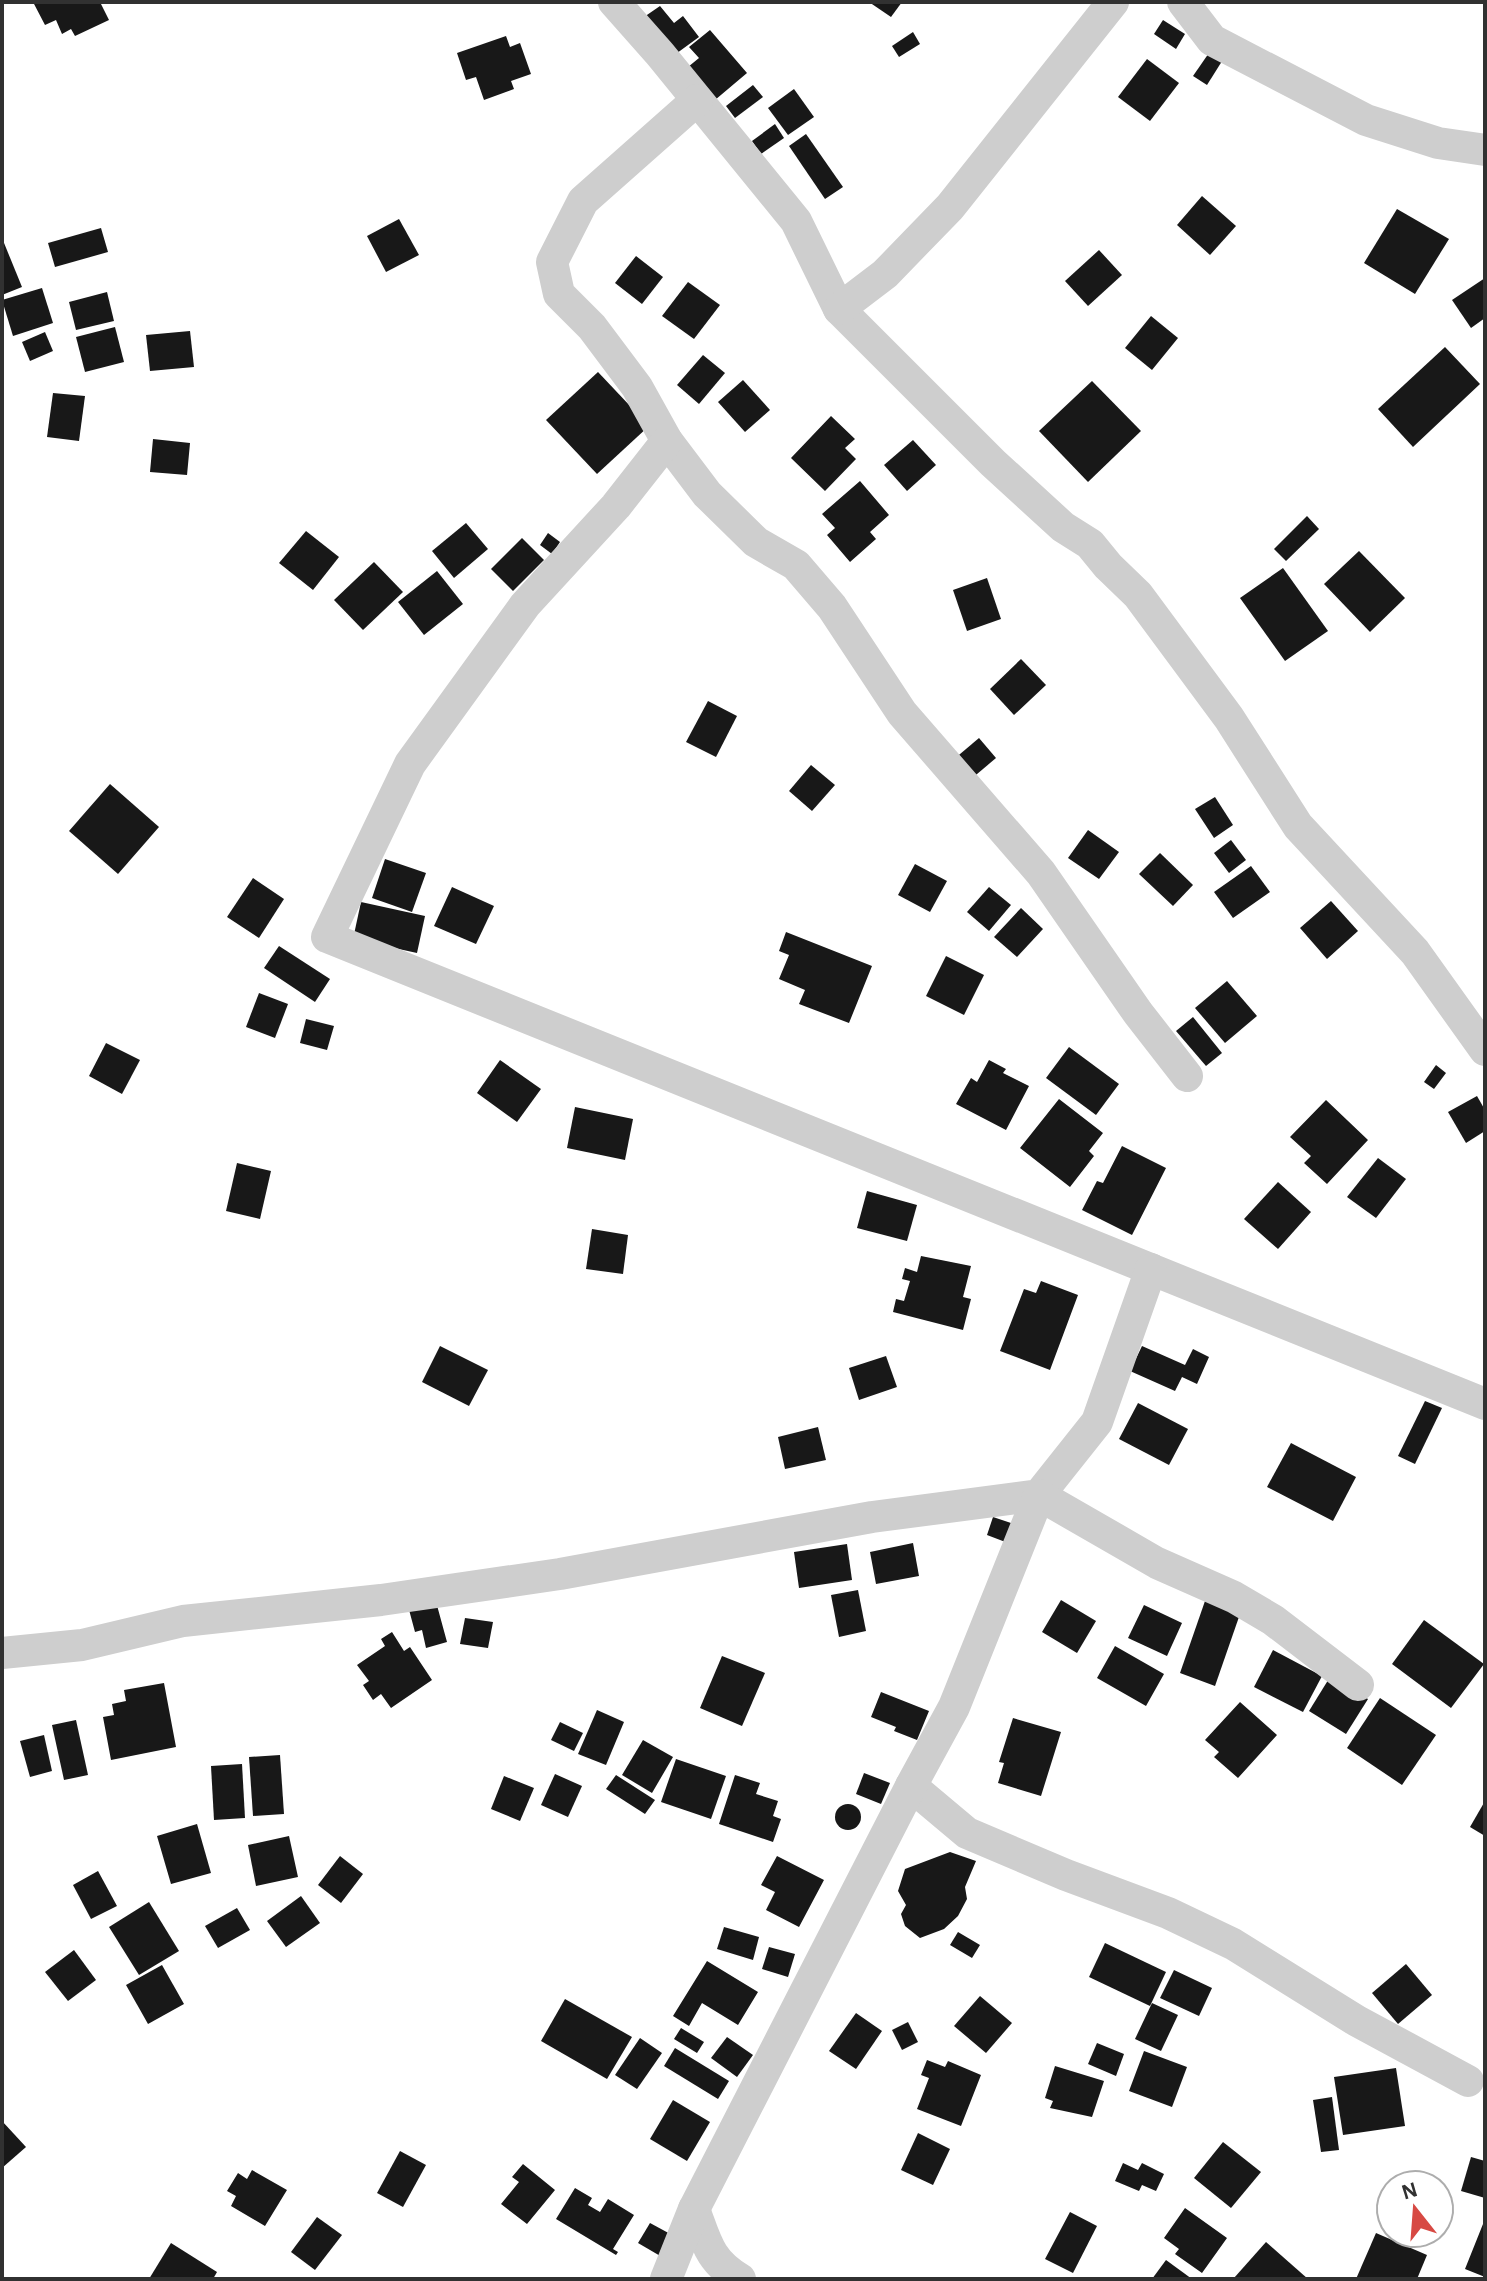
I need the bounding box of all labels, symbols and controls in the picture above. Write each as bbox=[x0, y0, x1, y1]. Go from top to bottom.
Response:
north arrow bbox=[1375, 2169, 1455, 2249]
text: N bbox=[1399, 2178, 1420, 2204]

